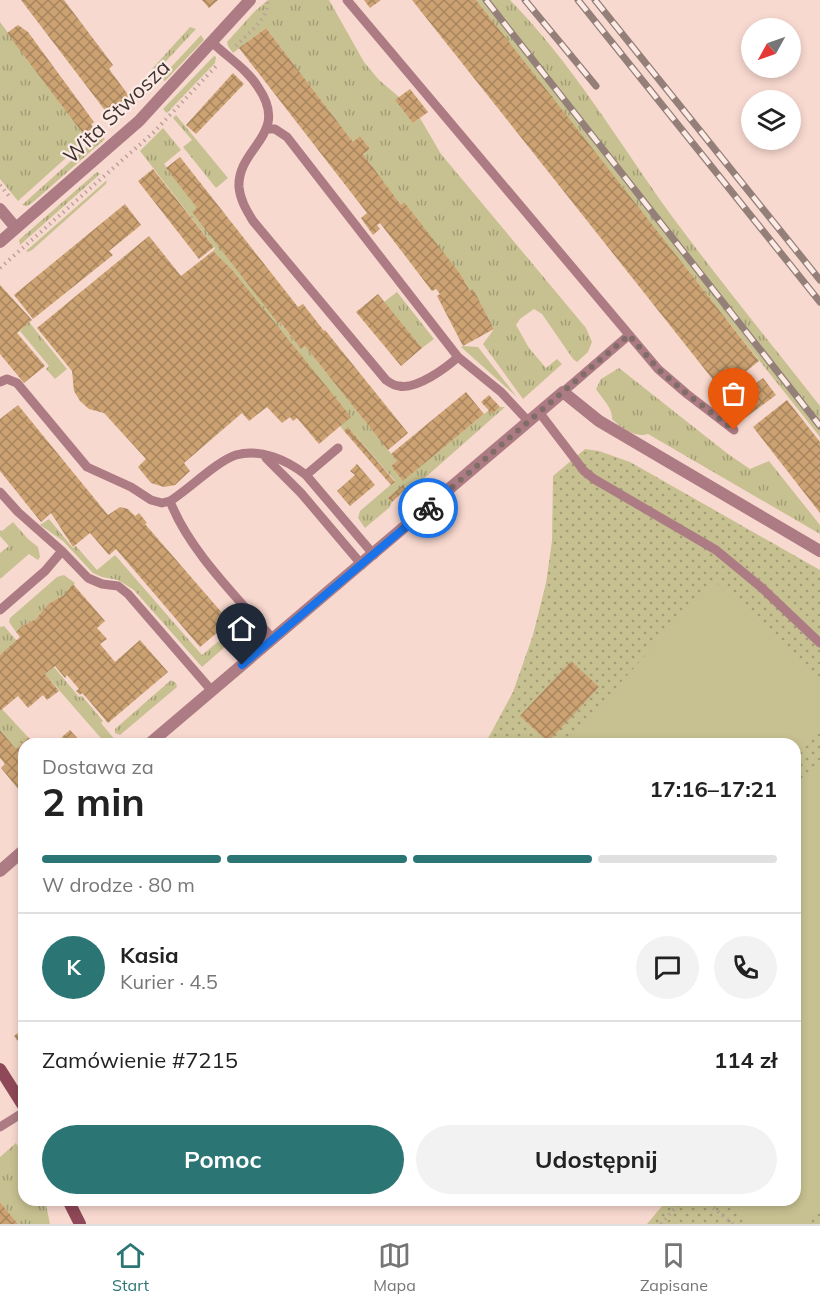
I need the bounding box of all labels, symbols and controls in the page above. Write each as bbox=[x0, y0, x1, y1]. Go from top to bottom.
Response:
north arrow bbox=[741, 18, 801, 78]
map controls bbox=[741, 18, 801, 150]
street label: Wita Stwosza bbox=[57, 54, 175, 168]
button: layers bbox=[741, 90, 801, 150]
pin bbox=[708, 368, 759, 430]
icon: bag bbox=[717, 377, 750, 410]
courier bbox=[398, 478, 458, 538]
icon: bike bbox=[412, 492, 445, 525]
pin bbox=[216, 603, 267, 665]
icon: home bbox=[225, 612, 258, 645]
text: Dostawa za bbox=[42, 754, 154, 779]
text: 17:16–17:21 bbox=[649, 775, 777, 803]
text: 2 min bbox=[42, 777, 145, 826]
text: W drodze · 80 m bbox=[42, 872, 195, 897]
button: chat bbox=[636, 936, 699, 999]
button: phone bbox=[714, 936, 777, 999]
text: Kasia bbox=[120, 941, 179, 969]
text: K bbox=[66, 953, 81, 981]
text: Kurier · 4.5 bbox=[120, 969, 218, 994]
text: Zamówienie #7215 bbox=[42, 1046, 238, 1074]
text: 114 zł bbox=[714, 1046, 777, 1074]
button: Pomoc bbox=[42, 1125, 404, 1194]
button: Udostępnij bbox=[416, 1125, 777, 1194]
tab: Start bbox=[112, 1239, 149, 1295]
tab: Mapa bbox=[373, 1239, 416, 1295]
tab: Zapisane bbox=[640, 1239, 708, 1295]

